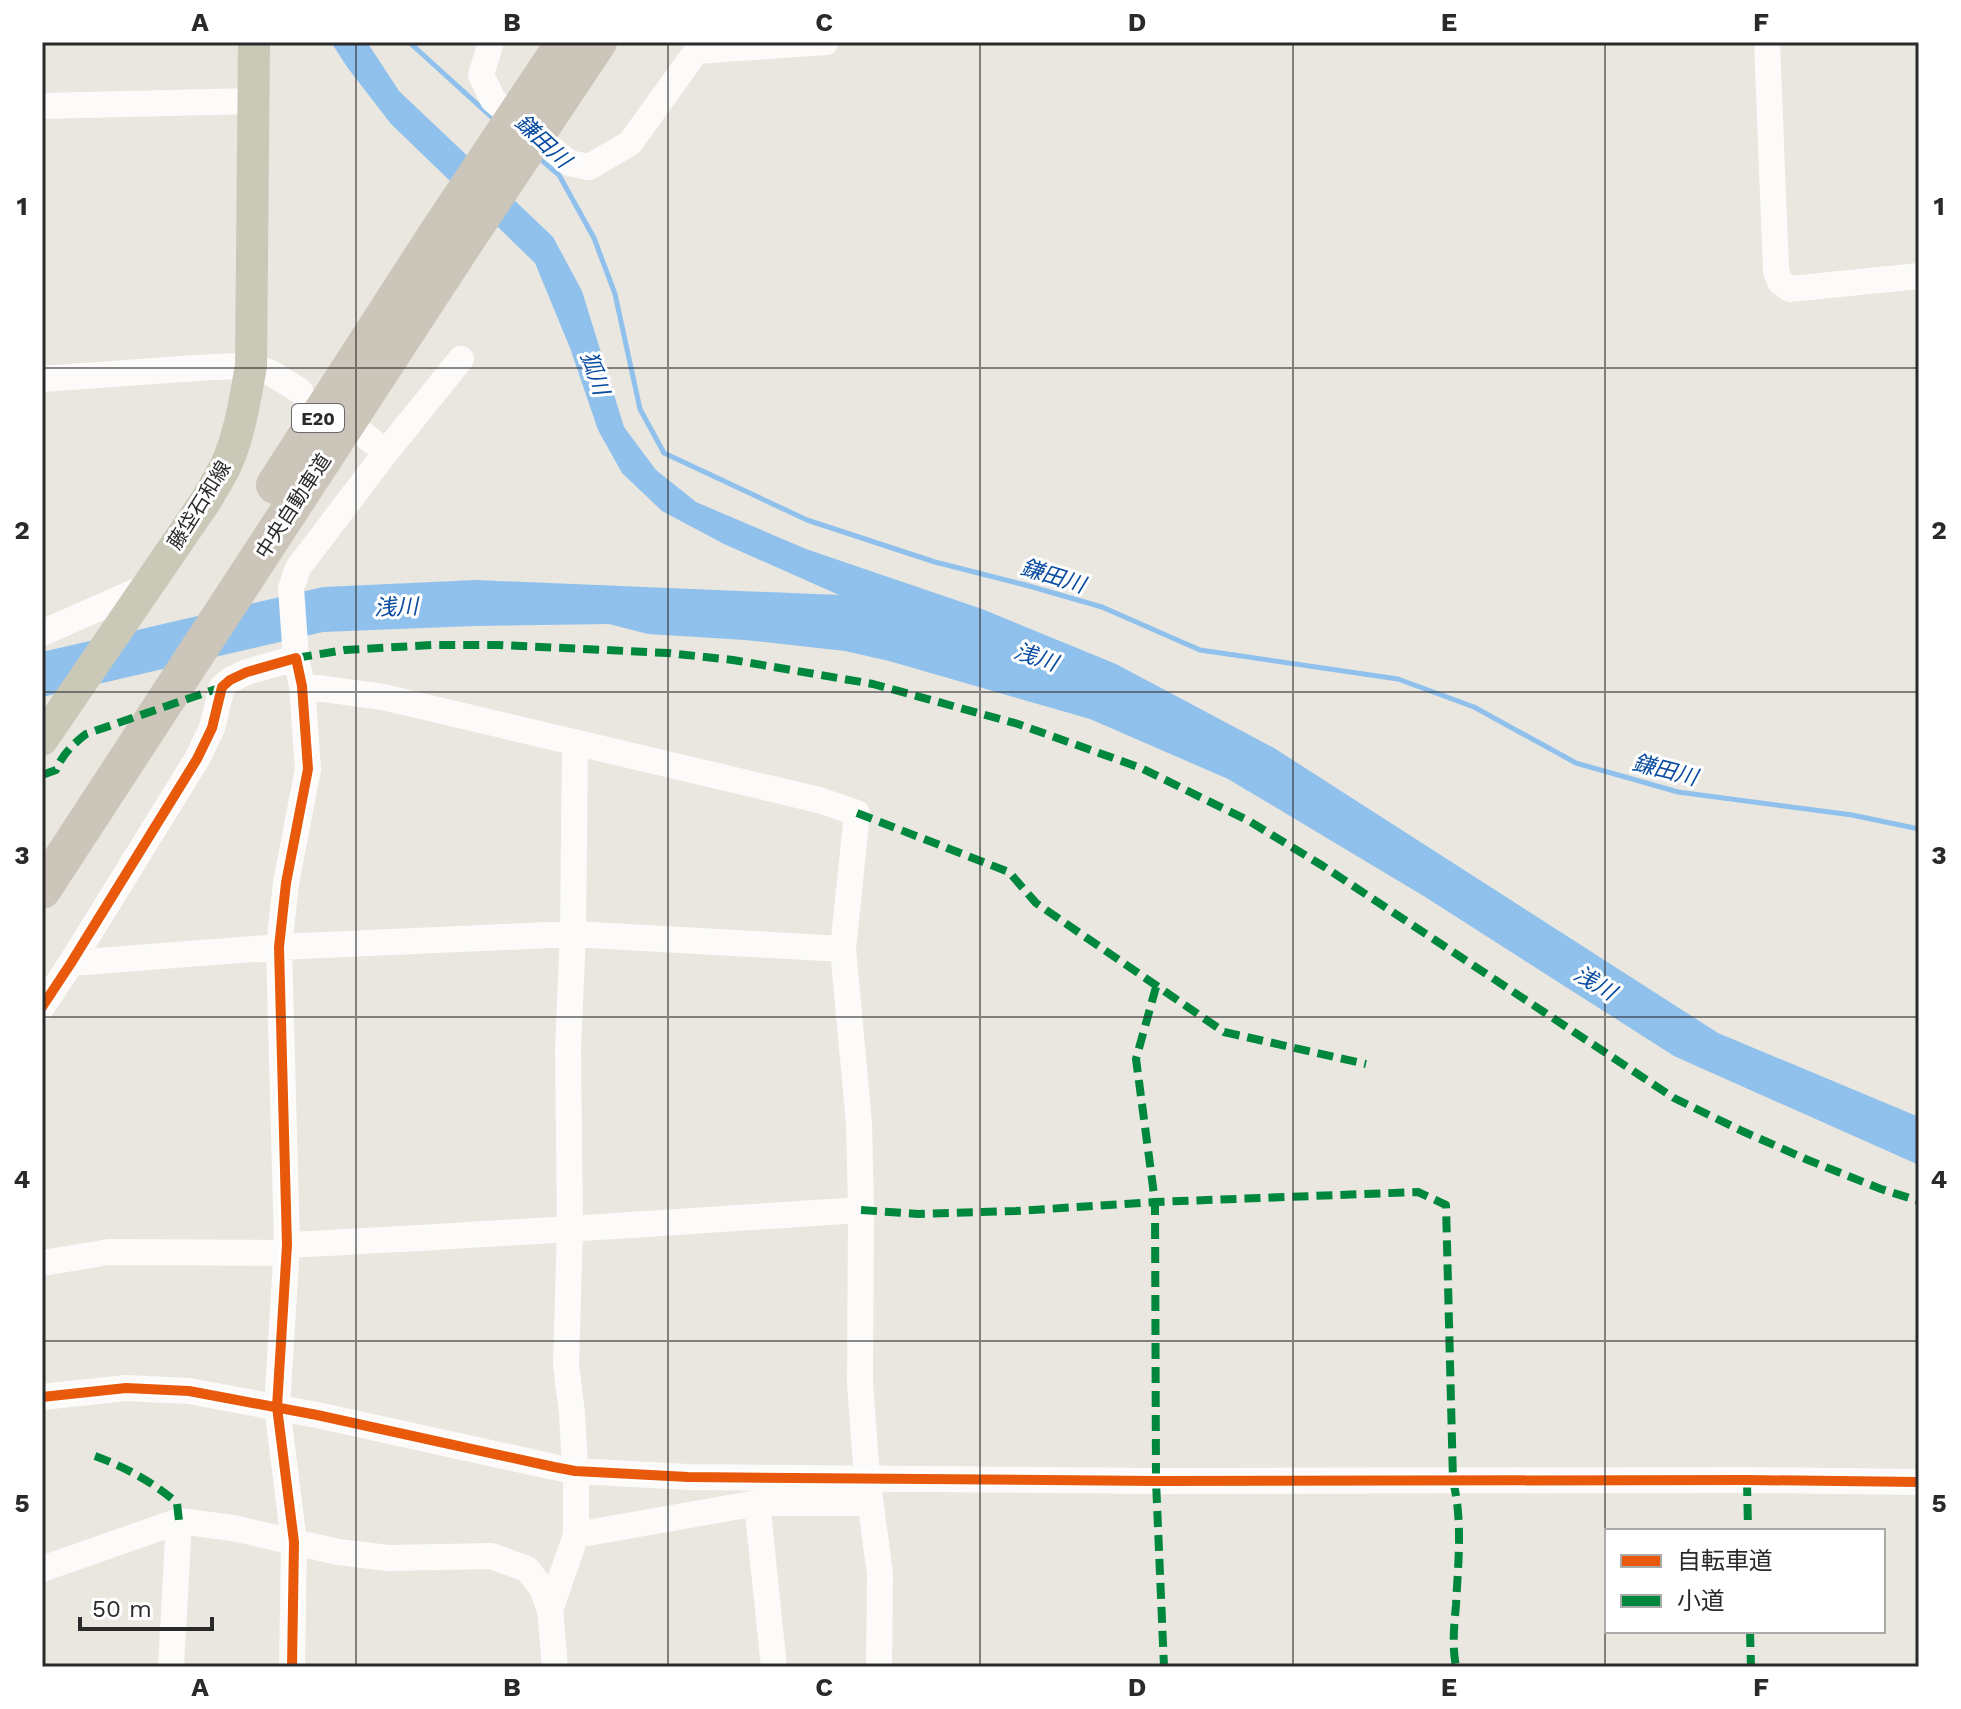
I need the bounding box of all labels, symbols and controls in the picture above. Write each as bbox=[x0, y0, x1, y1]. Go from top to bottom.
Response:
text: A bbox=[191, 7, 209, 37]
text: B bbox=[503, 7, 521, 37]
text: C bbox=[815, 7, 833, 37]
text: D bbox=[1128, 7, 1146, 37]
text: E bbox=[1441, 7, 1457, 37]
text: F bbox=[1753, 7, 1769, 37]
water label: 鎌田川 bbox=[510, 109, 577, 174]
text: 1 bbox=[16, 191, 28, 221]
text: 1 bbox=[1933, 191, 1945, 221]
water label: 狐川 bbox=[576, 348, 615, 400]
road number: E20 bbox=[292, 404, 344, 432]
street label: 中央自動車道 bbox=[250, 449, 336, 563]
street label: 藤垈石和線 bbox=[162, 456, 236, 554]
text: 2 bbox=[14, 515, 30, 545]
text: 2 bbox=[1931, 515, 1947, 545]
water label: 鎌田川 bbox=[1018, 554, 1090, 598]
water label: 浅川 bbox=[374, 594, 420, 620]
water label: 浅川 bbox=[1011, 638, 1063, 677]
water label: 鎌田川 bbox=[1630, 750, 1702, 791]
text: 3 bbox=[14, 840, 30, 870]
text: 3 bbox=[1931, 840, 1947, 870]
water label: 浅川 bbox=[1570, 961, 1622, 1006]
text: 4 bbox=[14, 1164, 31, 1194]
text: 4 bbox=[1931, 1164, 1948, 1194]
text: 5 bbox=[14, 1488, 30, 1518]
text: 5 bbox=[1931, 1488, 1947, 1518]
legend bbox=[1605, 1529, 1885, 1633]
text: 自転車道 bbox=[1677, 1547, 1773, 1575]
scale bar bbox=[80, 1581, 212, 1631]
text: 小道 bbox=[1677, 1587, 1725, 1615]
text: 50 m bbox=[92, 1595, 152, 1623]
text: A bbox=[191, 1672, 209, 1702]
text: B bbox=[503, 1672, 521, 1702]
text: C bbox=[815, 1672, 833, 1702]
text: D bbox=[1128, 1672, 1146, 1702]
text: E bbox=[1441, 1672, 1457, 1702]
text: F bbox=[1753, 1672, 1769, 1702]

